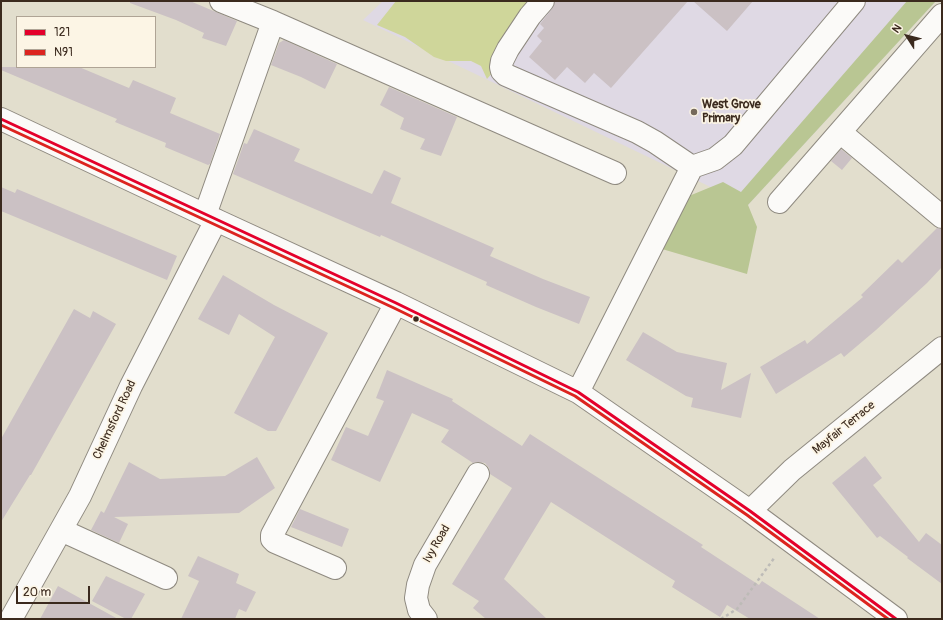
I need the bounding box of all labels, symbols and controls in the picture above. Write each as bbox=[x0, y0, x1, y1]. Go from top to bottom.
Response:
legend bbox=[16, 16, 156, 68]
north arrow bbox=[887, 16, 927, 56]
text: N bbox=[889, 22, 904, 35]
text: 121 bbox=[54, 25, 70, 40]
text: N91 bbox=[54, 45, 73, 60]
place label: West Grove Primary bbox=[702, 98, 761, 126]
marker: West Grove Primary bbox=[689, 107, 699, 117]
unlabelled marker bbox=[411, 314, 421, 324]
street label: Chelmsford Road bbox=[90, 378, 140, 462]
street label: Mayfair Terrace bbox=[810, 398, 878, 458]
street label: Ivy Road bbox=[420, 522, 454, 566]
scale bar bbox=[18, 578, 92, 604]
text: 20 m bbox=[23, 585, 51, 600]

